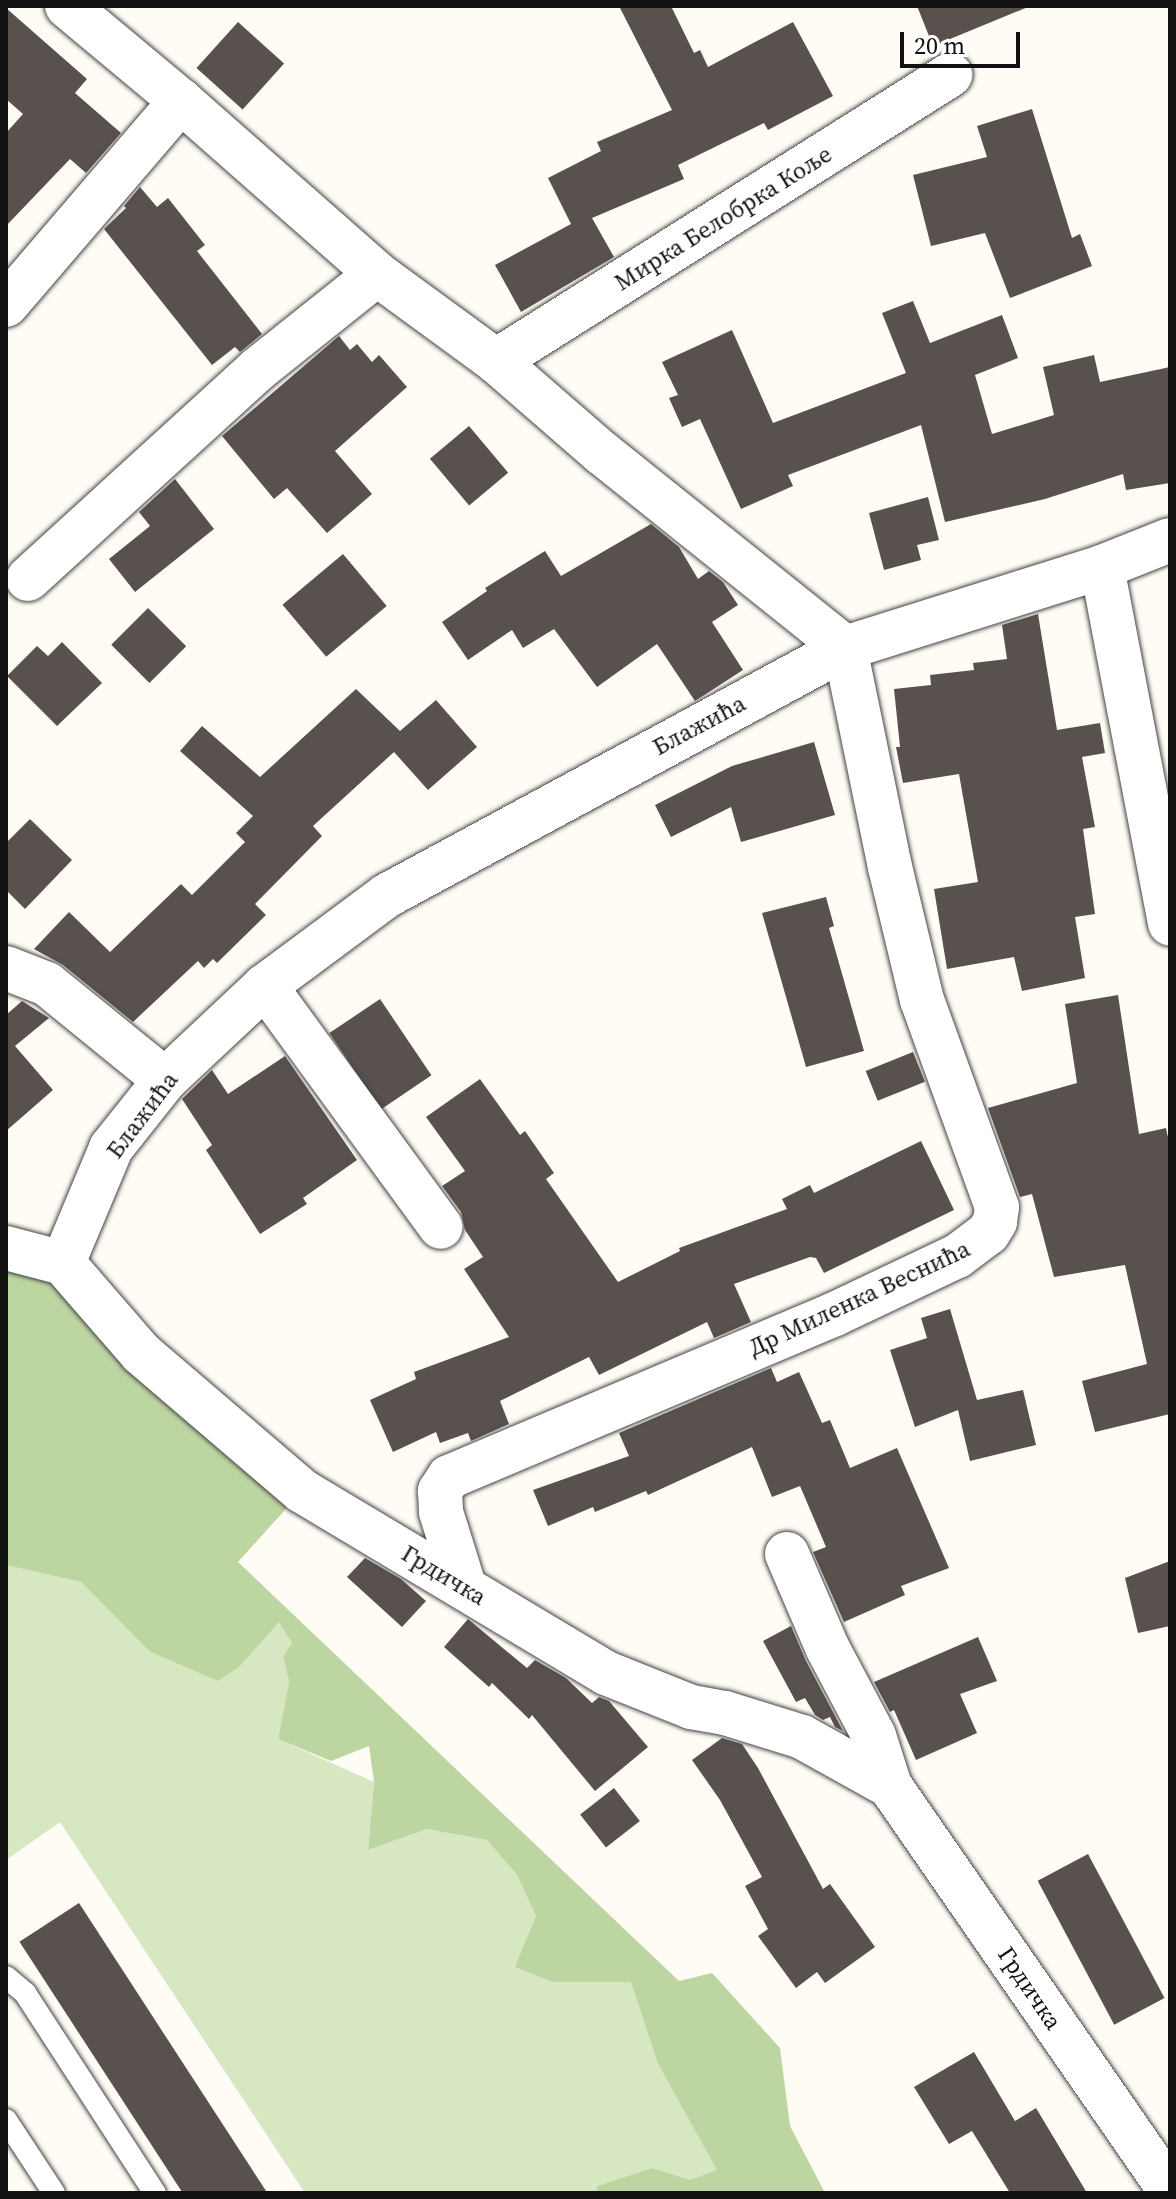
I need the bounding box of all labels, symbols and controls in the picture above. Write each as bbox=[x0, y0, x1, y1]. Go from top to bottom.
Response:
scale bar bbox=[904, 16, 1024, 66]
text: 20 m bbox=[914, 29, 965, 62]
street label: Мирка Белобрка Коље bbox=[609, 139, 837, 297]
street label: Блажића bbox=[648, 689, 750, 761]
street label: Блажића bbox=[100, 1066, 184, 1164]
street label: Др Миленка Веснића bbox=[744, 1234, 974, 1362]
street label: Грдичка bbox=[396, 1539, 492, 1611]
street label: Грдичка bbox=[992, 1941, 1068, 2035]

